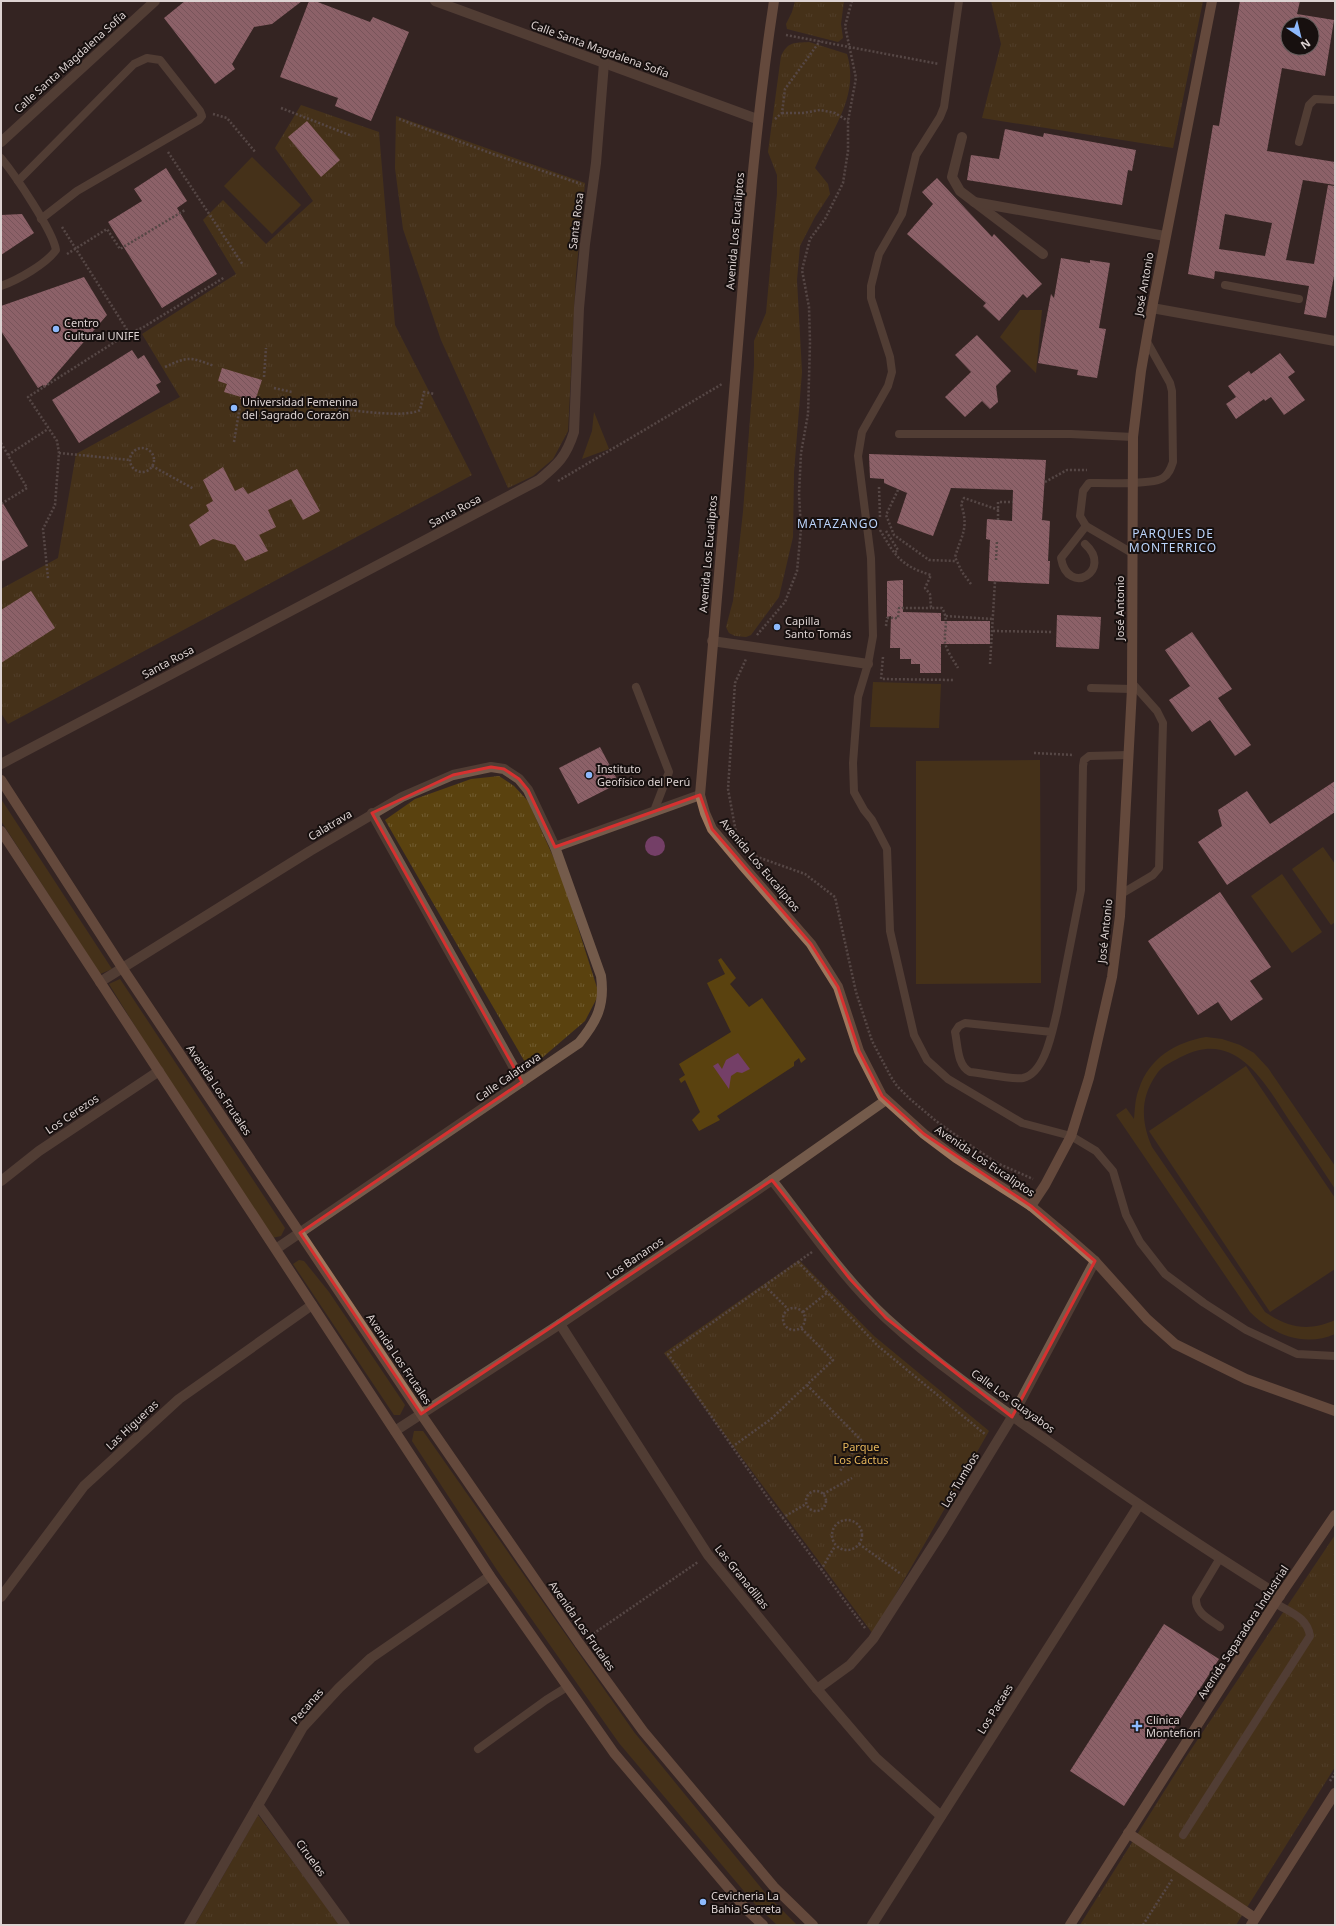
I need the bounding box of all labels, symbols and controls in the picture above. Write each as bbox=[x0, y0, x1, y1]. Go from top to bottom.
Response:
street label: Calle Santa Magdalena Sofía bbox=[10, 7, 129, 116]
street label: Calle Santa Magdalena Sofía bbox=[529, 16, 671, 81]
north arrow bbox=[1280, 16, 1320, 56]
text: N bbox=[1298, 36, 1314, 53]
street label: Avenida Los Eucaliptos bbox=[722, 172, 747, 290]
street label: Santa Rosa bbox=[565, 192, 586, 250]
street label: José Antonio bbox=[1130, 250, 1157, 318]
place label: Centro Cultural UNIFE bbox=[64, 315, 140, 343]
marker: Centro Cultural UNIFE bbox=[51, 324, 61, 334]
place label: Universidad Femenina del Sagrado Corazón bbox=[242, 394, 358, 422]
marker: Universidad Femenina del Sagrado Corazón bbox=[229, 403, 239, 413]
street label: Santa Rosa bbox=[426, 491, 483, 531]
street label: Avenida Los Eucaliptos bbox=[695, 495, 720, 613]
district label: MATAZANGO bbox=[797, 515, 879, 532]
district label: PARQUES DE MONTERRICO bbox=[1129, 525, 1217, 556]
street label: José Antonio bbox=[1112, 575, 1127, 641]
place label: Capilla Santo Tomás bbox=[785, 613, 851, 641]
marker: Capilla Santo Tomás bbox=[772, 622, 782, 632]
street label: Santa Rosa bbox=[139, 642, 196, 682]
place label: Instituto Geofísico del Perú bbox=[597, 761, 690, 789]
marker: Instituto Geofísico del Perú bbox=[584, 770, 594, 780]
street label: Calatrava bbox=[305, 806, 354, 843]
street label: Avenida Los Eucaliptos bbox=[717, 815, 804, 915]
street label: José Antonio bbox=[1094, 898, 1115, 965]
street label: Avenida Los Frutales bbox=[183, 1041, 255, 1138]
street label: Calle Calatrava bbox=[472, 1049, 543, 1105]
street label: Los Cerezos bbox=[42, 1090, 101, 1137]
street label: Avenida Los Eucaliptos bbox=[932, 1122, 1038, 1200]
street label: Los Bananos bbox=[603, 1233, 666, 1282]
street label: Avenida Los Frutales bbox=[363, 1310, 435, 1407]
street label: Calle Los Guayabos bbox=[968, 1365, 1058, 1436]
street label: Las Higueras bbox=[102, 1396, 161, 1453]
park label: Parque Los Cáctus bbox=[834, 1439, 889, 1467]
street label: Los Tumbos bbox=[937, 1449, 982, 1510]
street label: Las Granadillas bbox=[712, 1542, 773, 1612]
street label: Avenida Separadora Industrial bbox=[1194, 1562, 1291, 1701]
street label: Avenida Los Frutales bbox=[546, 1578, 619, 1674]
street label: Los Pacaes bbox=[973, 1681, 1016, 1737]
street label: Pecanas bbox=[287, 1685, 326, 1727]
place label: Clínica Montefiori bbox=[1146, 1712, 1200, 1740]
marker: Clínica Montefiori bbox=[1131, 1720, 1143, 1732]
street label: Ciruelos bbox=[293, 1836, 330, 1879]
place label: Cevicheria La Bahia Secreta bbox=[711, 1888, 781, 1916]
marker: Cevicheria La Bahia Secreta bbox=[698, 1897, 708, 1907]

